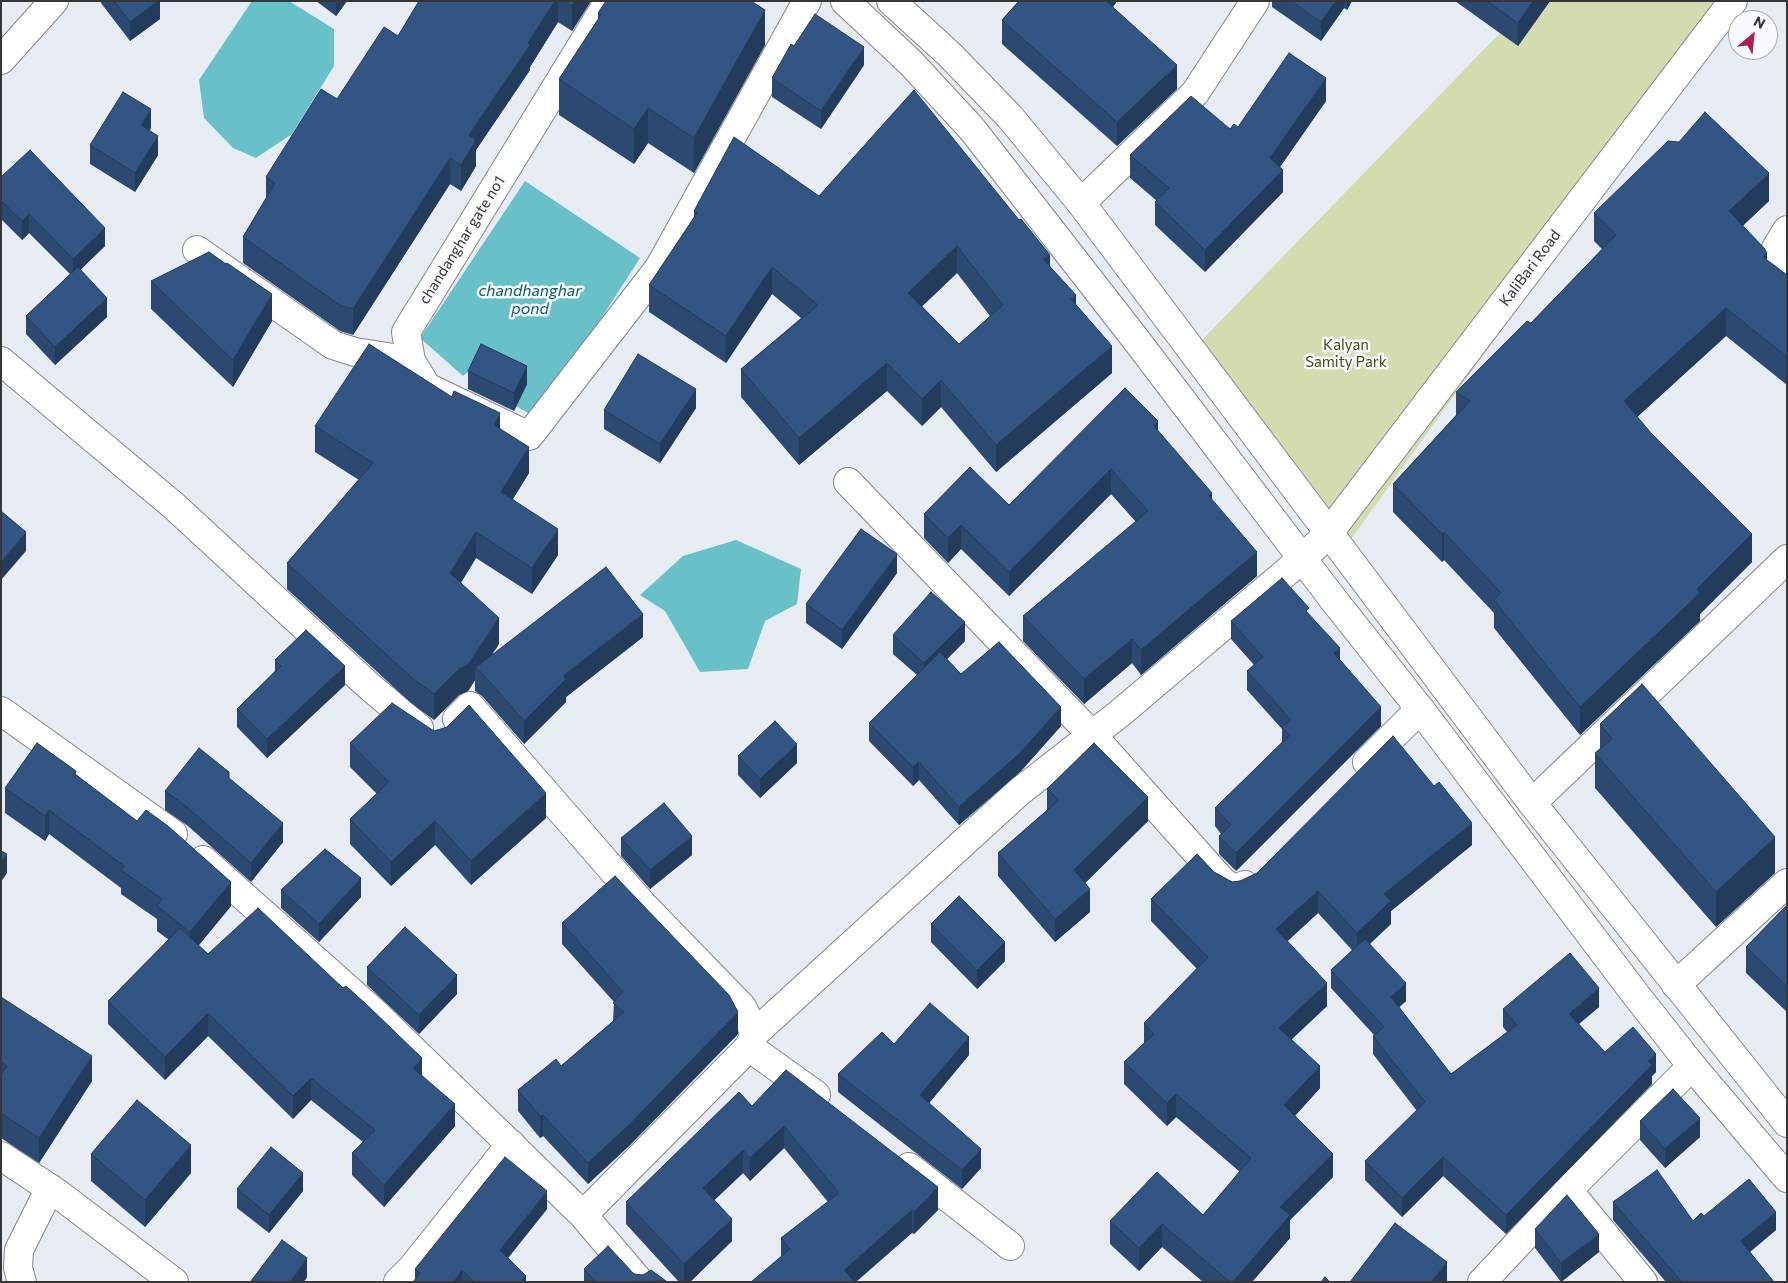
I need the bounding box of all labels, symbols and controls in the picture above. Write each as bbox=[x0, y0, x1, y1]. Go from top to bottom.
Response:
north arrow bbox=[1728, 10, 1778, 60]
text: N bbox=[1751, 12, 1768, 32]
street label: chandanghar gate no1 bbox=[415, 173, 509, 307]
street label: KaliBari Road bbox=[1495, 226, 1565, 310]
water label: chandhanghar pond bbox=[478, 281, 582, 319]
park label: Kalyan Samity Park bbox=[1305, 336, 1387, 371]

